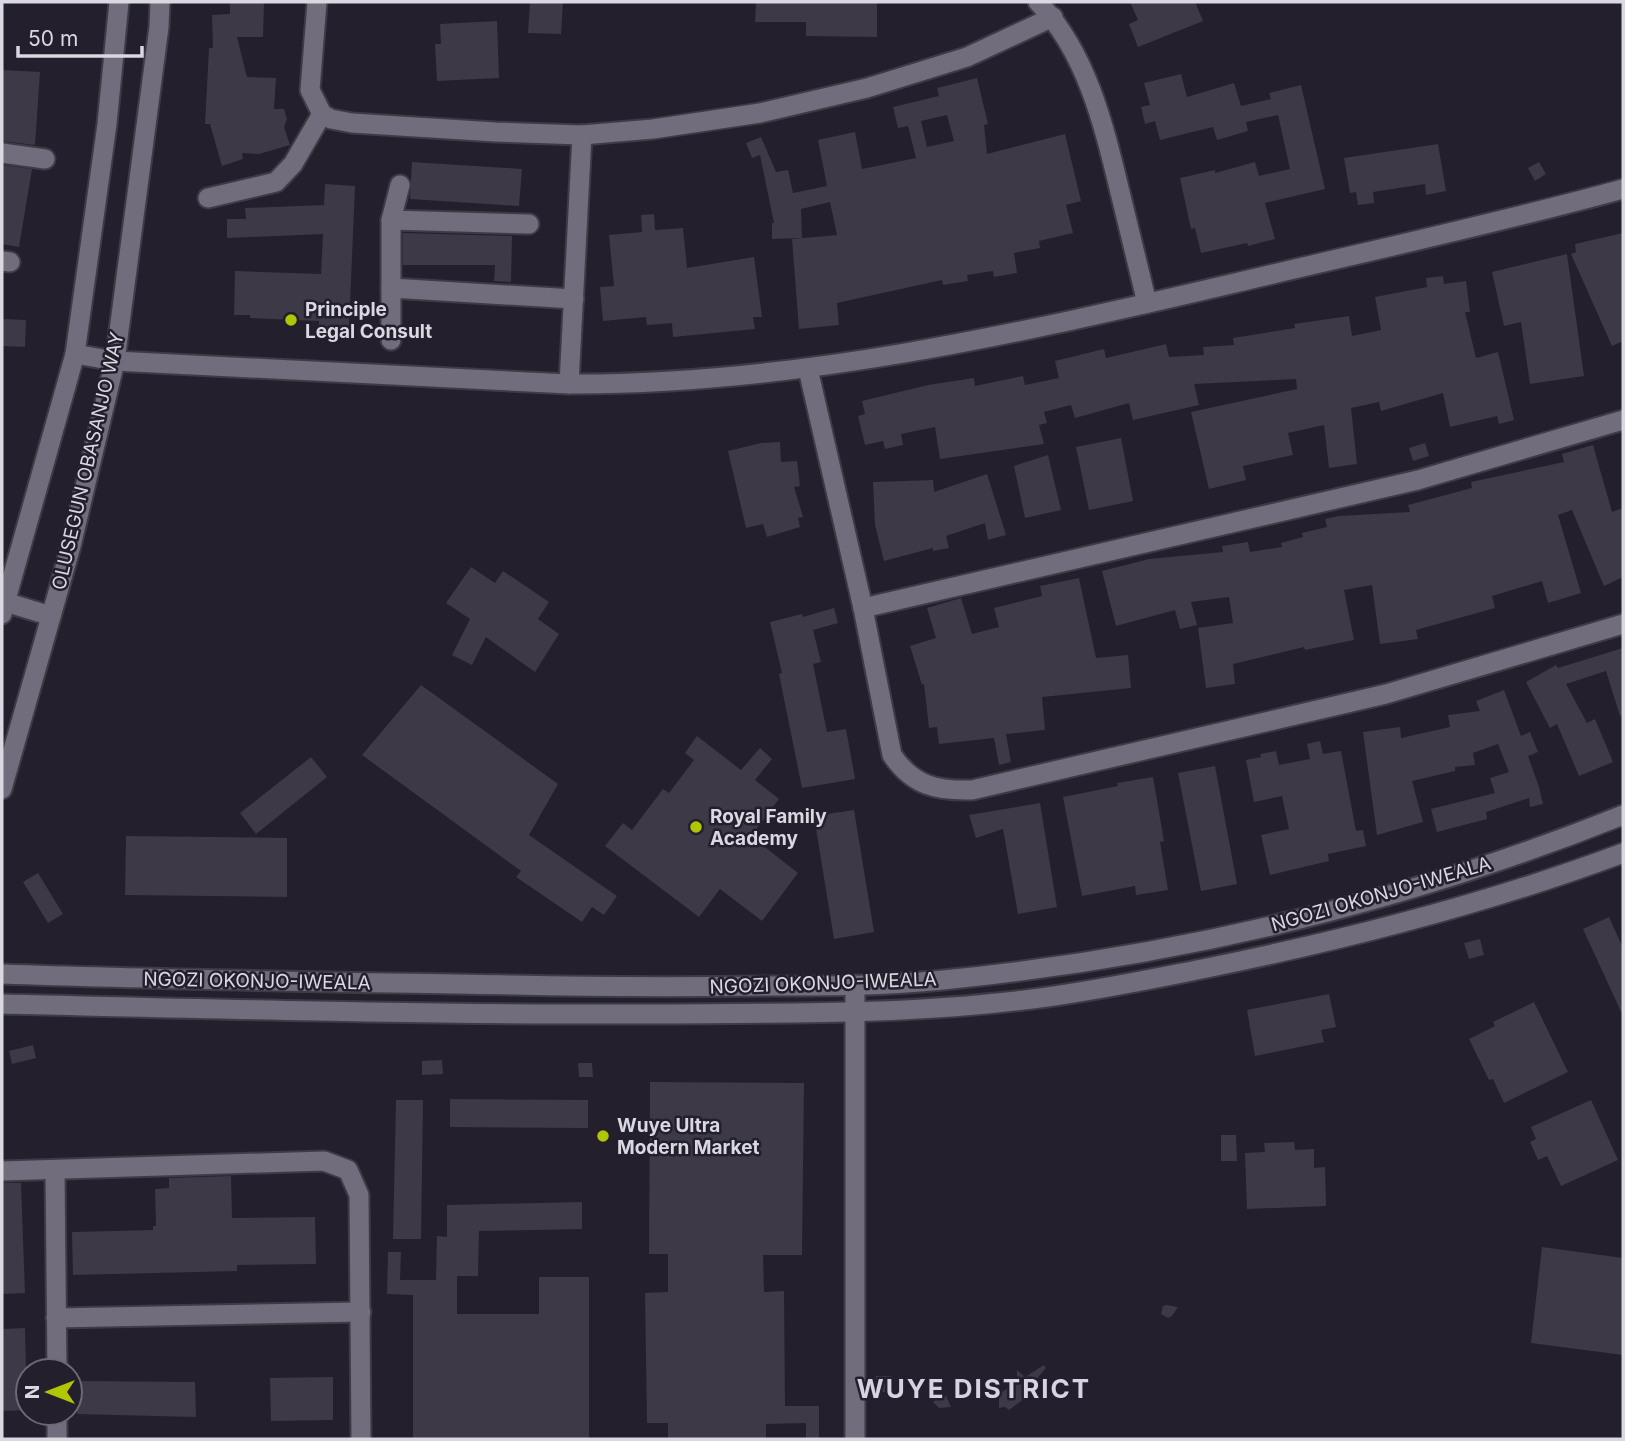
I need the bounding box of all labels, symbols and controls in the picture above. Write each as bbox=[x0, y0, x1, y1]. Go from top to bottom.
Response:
scale bar bbox=[18, 14, 142, 58]
text: 50 m bbox=[28, 26, 78, 51]
place label: Principle Legal Consult bbox=[305, 298, 432, 343]
marker: Principle Legal Consult bbox=[283, 312, 299, 328]
street label: OLUSEGUN OBASANJO WAY bbox=[47, 330, 129, 592]
place label: Royal Family Academy bbox=[710, 805, 827, 850]
marker: Royal Family Academy bbox=[688, 819, 704, 835]
street label: NGOZI OKONJO-IWEALA bbox=[1269, 852, 1493, 936]
street label: NGOZI OKONJO-IWEALA bbox=[143, 968, 371, 994]
street label: NGOZI OKONJO-IWEALA bbox=[709, 968, 937, 998]
place label: Wuye Ultra Modern Market bbox=[617, 1114, 760, 1159]
marker: Wuye Ultra Modern Market bbox=[595, 1128, 611, 1144]
north arrow bbox=[14, 1357, 84, 1427]
district label: WUYE DISTRICT bbox=[857, 1373, 1091, 1404]
text: N bbox=[21, 1385, 44, 1399]

